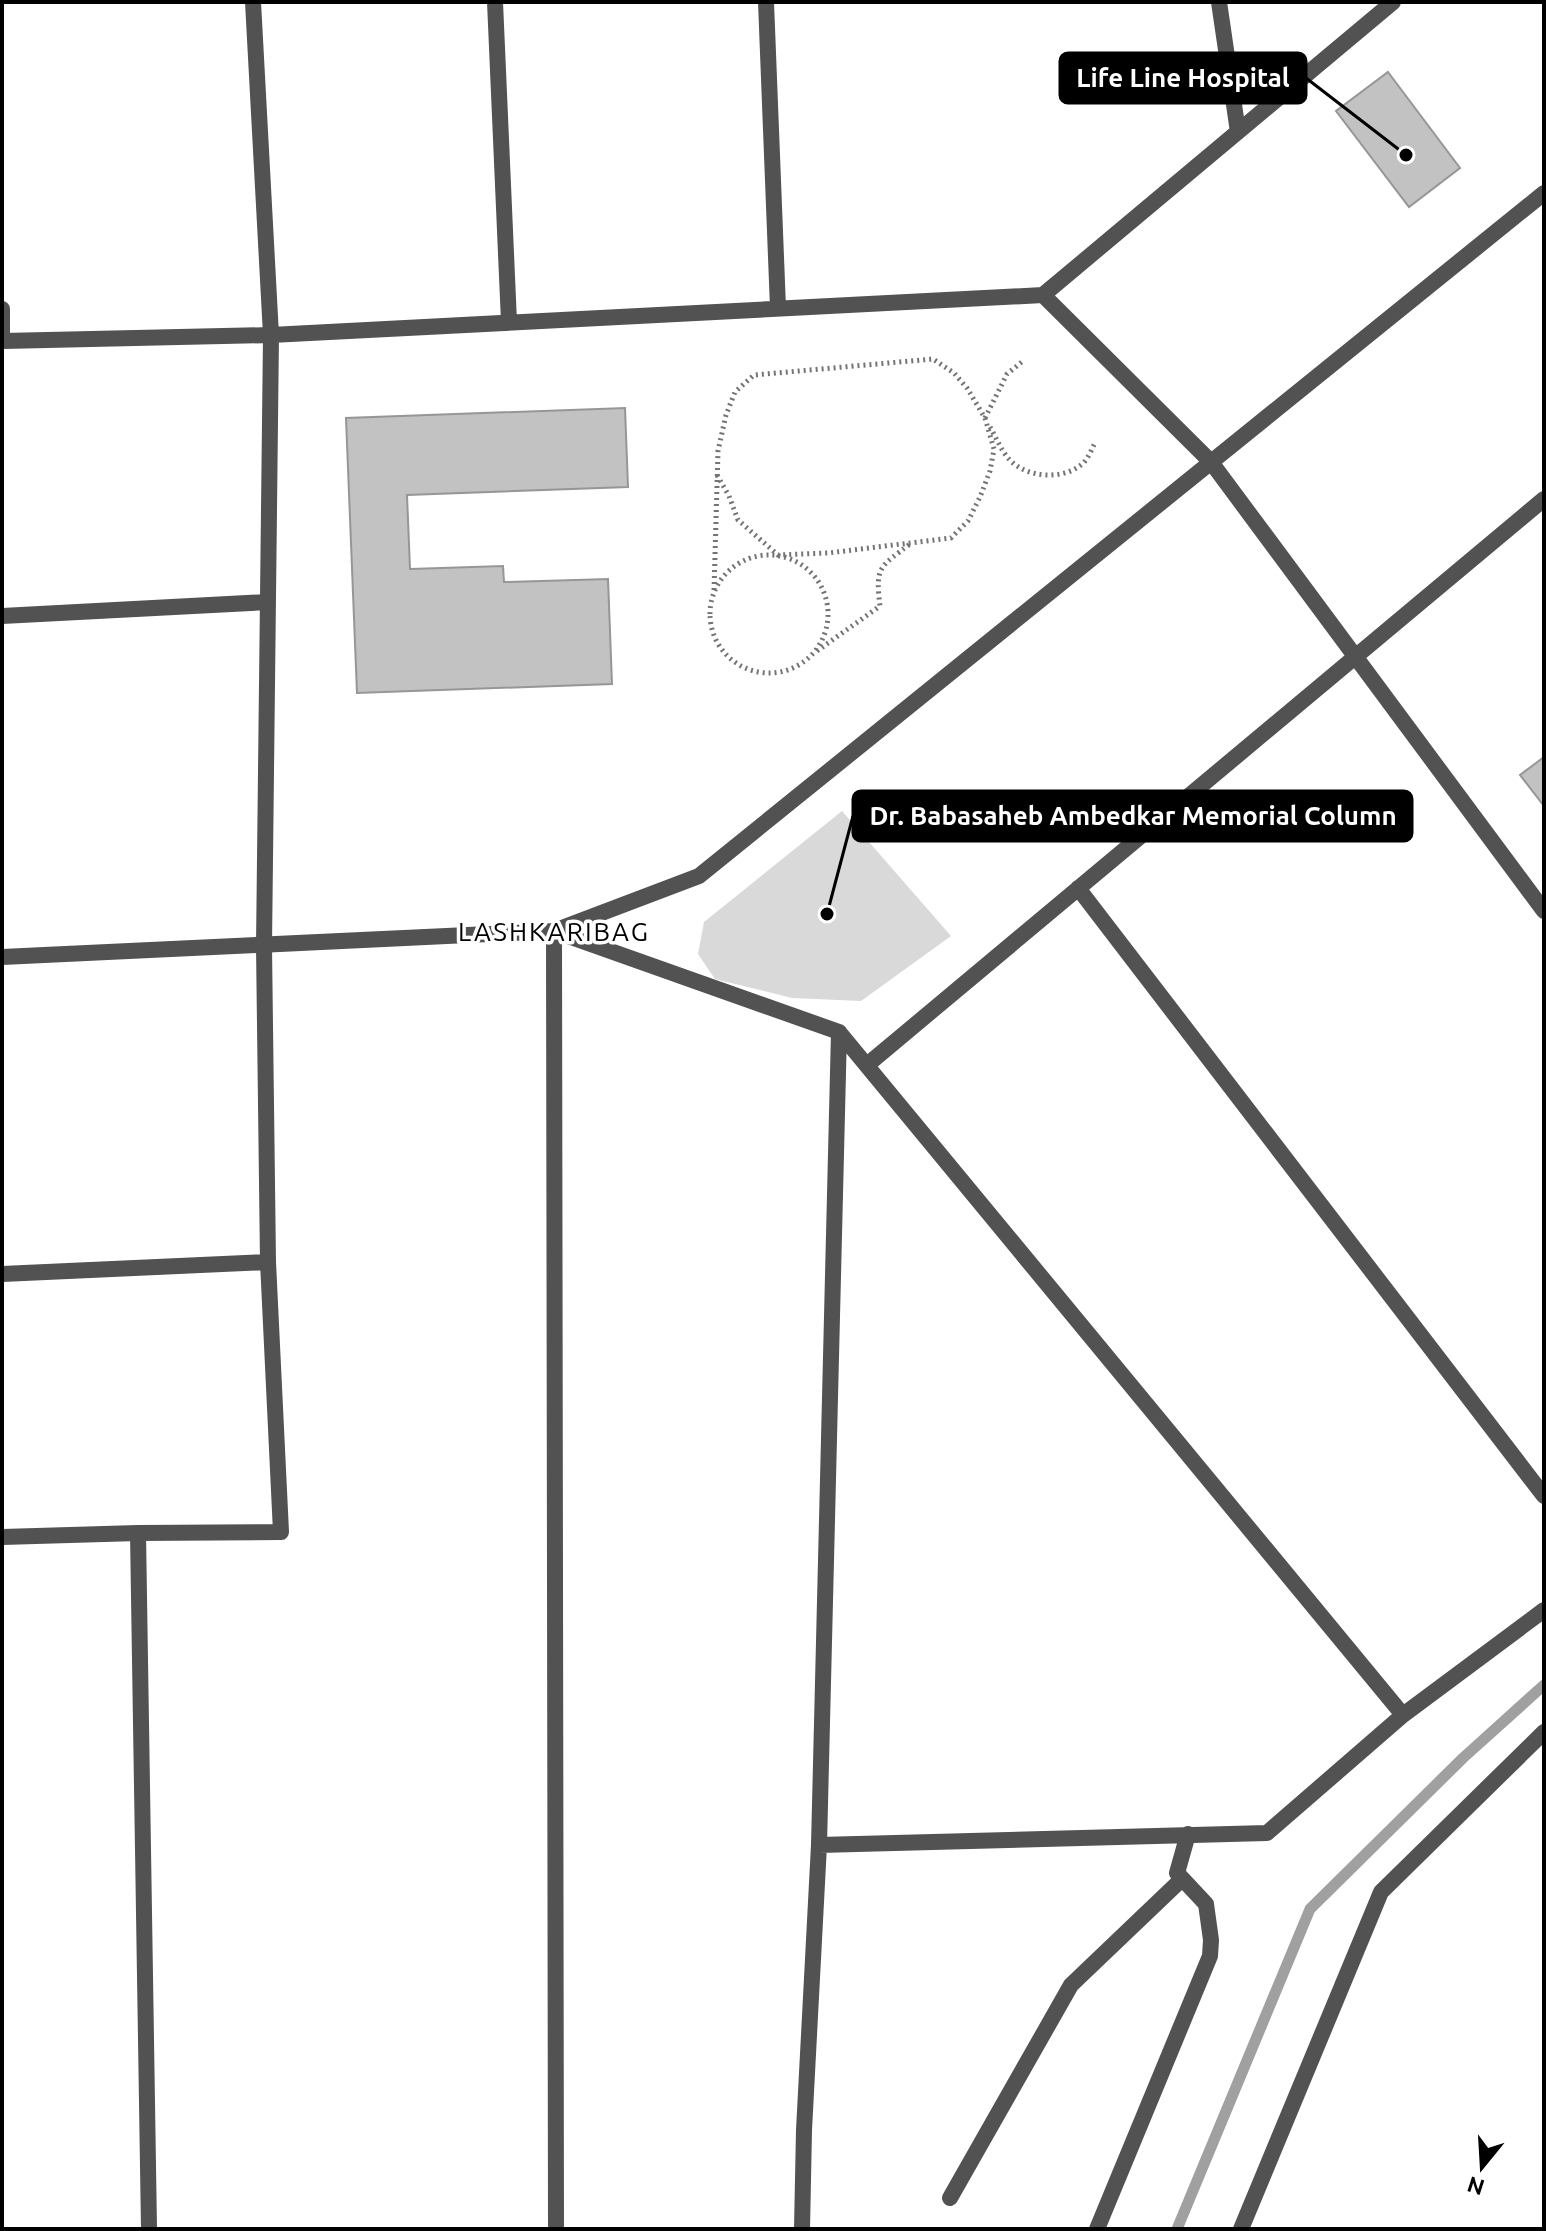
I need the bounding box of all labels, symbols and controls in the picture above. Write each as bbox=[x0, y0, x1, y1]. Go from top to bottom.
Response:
callout: Life Line Hospital bbox=[1060, 53, 1306, 103]
text: Life Line Hospital bbox=[1076, 63, 1290, 92]
callout: Dr. Babasaheb Ambedkar Memorial Column bbox=[853, 791, 1412, 841]
text: Dr. Babasaheb Ambedkar Memorial Column bbox=[869, 801, 1397, 830]
district label: LASHKARIBAG bbox=[458, 917, 650, 946]
north arrow bbox=[1442, 2127, 1522, 2207]
text: N bbox=[1464, 2172, 1487, 2201]

